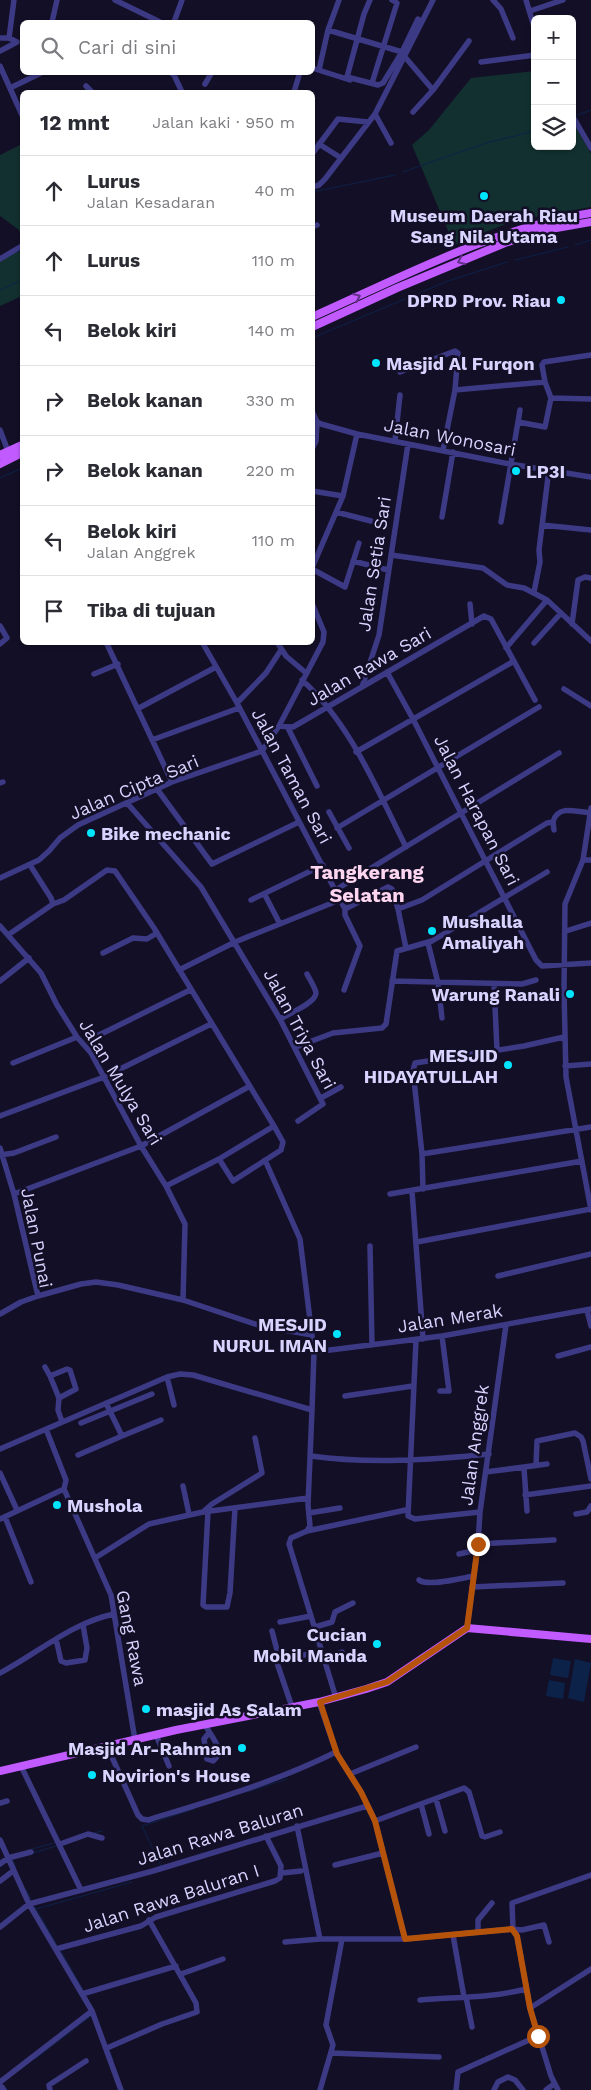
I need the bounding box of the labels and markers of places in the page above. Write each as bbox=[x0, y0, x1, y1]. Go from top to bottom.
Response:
marker: Museum Daerah Riau Sang Nila Utama bbox=[478, 190, 490, 202]
place label: Museum Daerah Riau Sang Nila Utama bbox=[390, 205, 578, 247]
place label: DPRD Prov. Riau bbox=[407, 290, 551, 311]
marker: DPRD Prov. Riau bbox=[555, 294, 567, 306]
place label: Masjid Al Furqon bbox=[386, 353, 535, 374]
marker: Masjid Al Furqon bbox=[370, 357, 382, 369]
place label: LP3I bbox=[526, 461, 565, 482]
marker: LP3I bbox=[510, 465, 522, 477]
place label: Bike mechanic bbox=[101, 823, 231, 844]
marker: Bike mechanic bbox=[85, 827, 97, 839]
place label: Mushalla Amaliyah bbox=[442, 911, 524, 953]
marker: Mushalla Amaliyah bbox=[426, 925, 438, 937]
place label: Warung Ranali bbox=[432, 984, 560, 1005]
marker: Warung Ranali bbox=[564, 988, 576, 1000]
place label: MESJID HIDAYATULLAH bbox=[364, 1045, 498, 1087]
marker: MESJID HIDAYATULLAH bbox=[502, 1059, 514, 1071]
place label: MESJID NURUL IMAN bbox=[212, 1314, 327, 1356]
marker: MESJID NURUL IMAN bbox=[331, 1328, 343, 1340]
place label: Mushola bbox=[67, 1495, 143, 1516]
marker: Mushola bbox=[51, 1499, 63, 1511]
place label: Cucian Mobil Manda bbox=[253, 1624, 368, 1666]
marker: Cucian Mobil Manda bbox=[371, 1638, 383, 1650]
place label: masjid As Salam bbox=[156, 1699, 302, 1720]
marker: masjid As Salam bbox=[140, 1703, 152, 1715]
place label: Masjid Ar-Rahman bbox=[68, 1738, 232, 1759]
marker: Masjid Ar-Rahman bbox=[236, 1742, 248, 1754]
place label: Novirion's House bbox=[102, 1765, 250, 1786]
marker: Novirion's House bbox=[86, 1769, 98, 1781]

